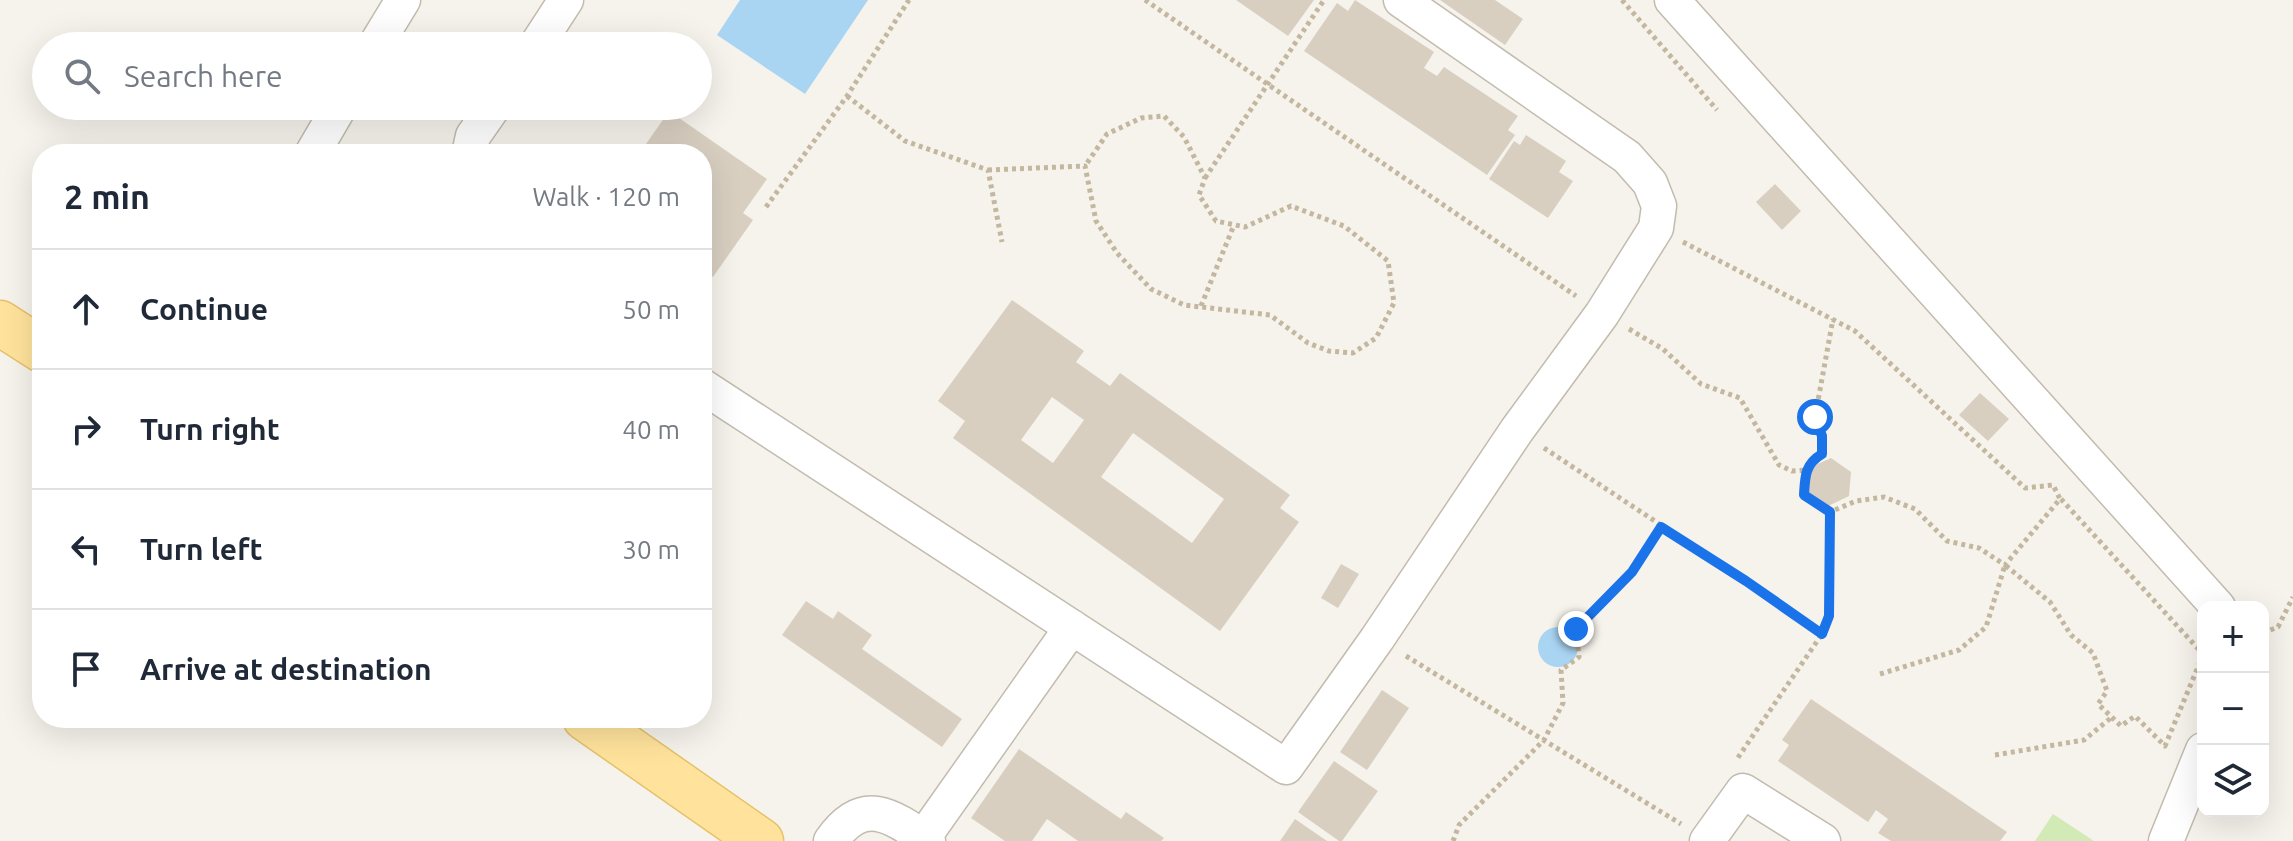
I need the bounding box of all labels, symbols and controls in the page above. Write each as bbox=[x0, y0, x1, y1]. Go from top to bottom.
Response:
search box bbox=[32, 32, 712, 120]
icon: search bbox=[60, 54, 104, 98]
text: Search here bbox=[124, 59, 283, 93]
text: 2 min bbox=[64, 177, 150, 215]
text: Walk · 120 m bbox=[532, 182, 680, 211]
icon: ahead bbox=[64, 287, 108, 331]
text: Continue bbox=[140, 292, 268, 326]
text: 50 m bbox=[622, 295, 680, 324]
route start bbox=[1797, 399, 1833, 435]
icon: right bbox=[64, 407, 108, 451]
text: Turn right bbox=[140, 412, 280, 446]
text: 40 m bbox=[622, 415, 680, 444]
icon: left bbox=[64, 527, 108, 571]
text: Turn left bbox=[140, 532, 262, 566]
text: 30 m bbox=[622, 535, 680, 564]
map controls bbox=[2197, 601, 2269, 817]
button: + bbox=[2197, 601, 2269, 673]
route end bbox=[1558, 611, 1594, 647]
icon: arrive bbox=[64, 647, 108, 691]
text: Arrive at destination bbox=[140, 652, 432, 686]
button: − bbox=[2197, 673, 2269, 745]
button: layers bbox=[2197, 745, 2269, 817]

